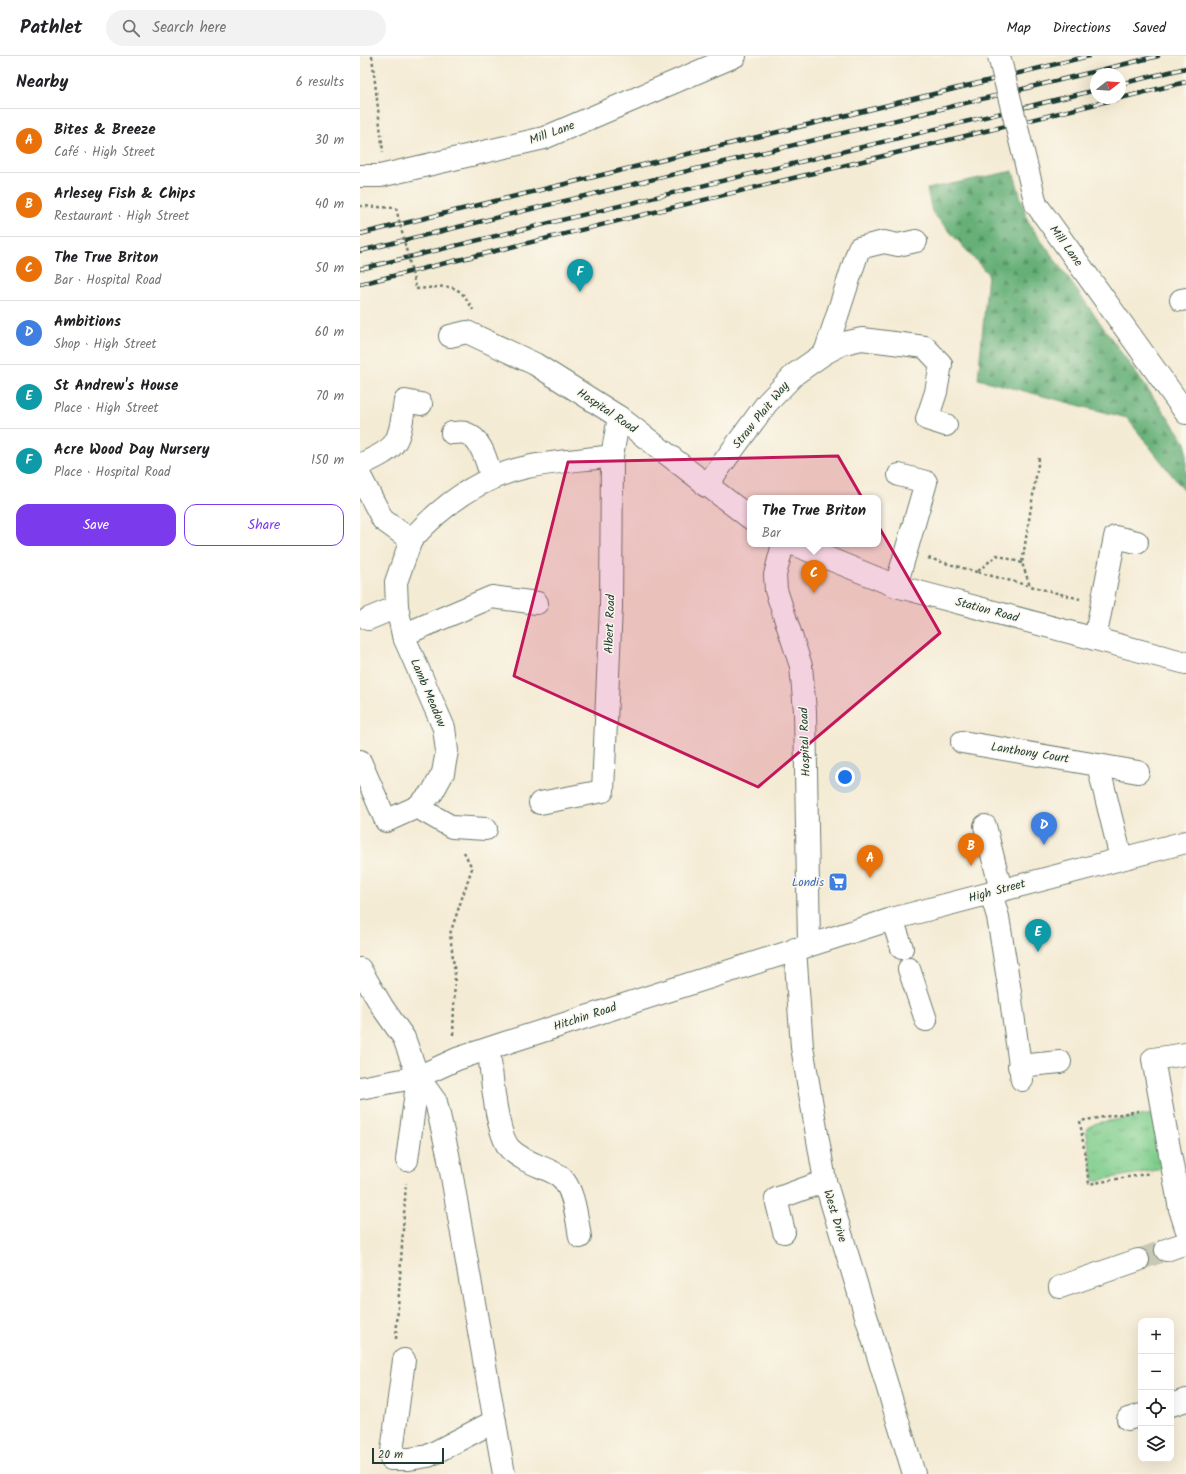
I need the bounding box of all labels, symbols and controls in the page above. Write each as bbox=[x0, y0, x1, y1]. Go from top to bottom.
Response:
search box bbox=[106, 10, 386, 46]
text: Pathlet bbox=[20, 13, 82, 43]
text: Search here bbox=[152, 16, 226, 40]
icon: search bbox=[120, 17, 142, 39]
text: Map bbox=[1006, 17, 1031, 39]
text: Directions bbox=[1053, 17, 1111, 39]
text: Saved bbox=[1133, 17, 1166, 39]
north arrow bbox=[1090, 68, 1126, 104]
text: Nearby bbox=[16, 69, 68, 96]
text: 6 results bbox=[296, 72, 344, 93]
street label: Mill Lane bbox=[527, 116, 578, 150]
text: Bites & Breeze bbox=[54, 118, 156, 142]
text: A bbox=[25, 130, 33, 151]
text: 30 m bbox=[315, 130, 344, 151]
text: Café · High Street bbox=[54, 142, 155, 163]
text: Arlesey Fish & Chips bbox=[54, 182, 196, 206]
text: B bbox=[25, 194, 33, 215]
text: 40 m bbox=[315, 194, 344, 215]
text: Restaurant · High Street bbox=[54, 206, 189, 227]
street label: Mill Lane bbox=[1045, 221, 1088, 271]
text: The True Briton bbox=[54, 246, 158, 270]
text: C bbox=[25, 258, 33, 279]
text: 50 m bbox=[315, 258, 344, 279]
pin: F bbox=[567, 259, 593, 292]
text: Bar · Hospital Road bbox=[54, 270, 161, 291]
text: Ambitions bbox=[54, 310, 121, 334]
text: D bbox=[25, 322, 33, 343]
text: 60 m bbox=[315, 322, 344, 343]
text: Shop · High Street bbox=[54, 334, 157, 355]
text: St Andrew's House bbox=[54, 374, 178, 398]
street label: Straw Plait Way bbox=[728, 377, 794, 453]
street label: Hospital Road bbox=[573, 384, 642, 439]
text: E bbox=[25, 386, 33, 407]
text: 70 m bbox=[316, 386, 344, 407]
text: Place · High Street bbox=[54, 398, 159, 419]
text: Acre Wood Day Nursery bbox=[54, 438, 210, 462]
text: F bbox=[25, 450, 33, 471]
text: 150 m bbox=[311, 450, 344, 471]
text: Place · Hospital Road bbox=[54, 462, 171, 483]
popup bbox=[747, 495, 881, 547]
text: The True Briton bbox=[762, 499, 866, 523]
button: Save bbox=[16, 504, 176, 546]
button: Share bbox=[184, 504, 344, 546]
text: Bar bbox=[762, 523, 781, 544]
pin: C bbox=[801, 560, 827, 593]
street label: Station Road bbox=[953, 592, 1022, 628]
street label: Albert Road bbox=[599, 593, 621, 654]
street label: Lamb Meadow bbox=[405, 656, 451, 731]
street label: Hospital Road bbox=[794, 706, 816, 777]
street label: Lanthony Court bbox=[990, 737, 1071, 769]
your location bbox=[835, 767, 855, 787]
pin: D bbox=[1031, 812, 1057, 845]
pin: B bbox=[958, 833, 984, 866]
pin: A bbox=[857, 845, 883, 878]
supermarket icon: Londis bbox=[827, 871, 849, 893]
place label: Londis bbox=[792, 873, 824, 892]
street label: High Street bbox=[966, 874, 1028, 908]
pin: E bbox=[1025, 919, 1051, 952]
street label: Hitchin Road bbox=[551, 998, 620, 1036]
street label: West Drive bbox=[818, 1187, 852, 1245]
map controls bbox=[1138, 1318, 1174, 1462]
button: + bbox=[1138, 1318, 1174, 1354]
button: − bbox=[1138, 1354, 1174, 1390]
button: locate bbox=[1138, 1390, 1174, 1426]
button: layers bbox=[1138, 1426, 1174, 1462]
scale bar bbox=[372, 1446, 444, 1465]
text: 20 m bbox=[378, 1446, 403, 1464]

